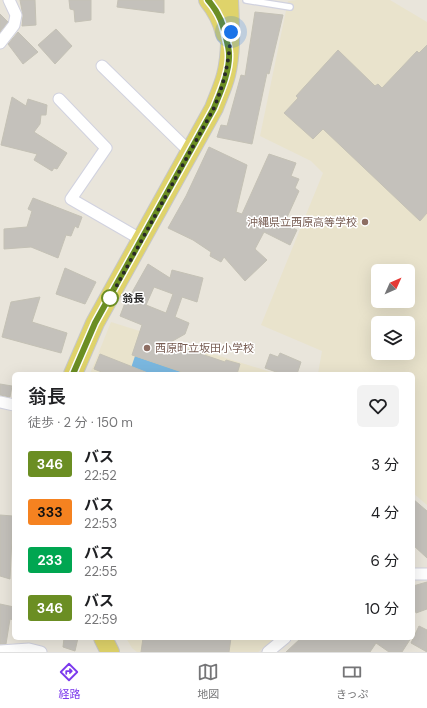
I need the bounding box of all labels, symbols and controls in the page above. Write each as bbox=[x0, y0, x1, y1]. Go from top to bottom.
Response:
your location bbox=[221, 22, 241, 42]
place label: 沖縄県立西原高等学校 bbox=[247, 215, 357, 229]
marker: 沖縄県立西原高等学校 bbox=[360, 217, 370, 227]
north arrow bbox=[371, 264, 415, 308]
map controls bbox=[371, 264, 415, 360]
marker: 翁長 bbox=[101, 289, 119, 307]
place label: 翁長 bbox=[122, 291, 144, 305]
button: layers bbox=[371, 316, 415, 360]
place label: 西原町立坂田小学校 bbox=[155, 341, 254, 355]
marker: 西原町立坂田小学校 bbox=[142, 343, 152, 353]
text: 翁長 bbox=[28, 384, 66, 409]
button: heart bbox=[357, 385, 399, 427]
text: 徒歩 · 2 分 · 150 m bbox=[28, 414, 133, 431]
text: バス bbox=[84, 447, 114, 467]
text: 346 bbox=[37, 455, 63, 473]
text: 3 分 bbox=[371, 455, 399, 475]
text: 22:52 bbox=[84, 467, 117, 484]
text: バス bbox=[84, 495, 114, 515]
text: 333 bbox=[37, 503, 63, 521]
text: 4 分 bbox=[371, 503, 399, 523]
text: 22:53 bbox=[84, 515, 117, 532]
text: バス bbox=[84, 543, 114, 563]
text: 233 bbox=[38, 551, 62, 569]
text: 6 分 bbox=[371, 551, 399, 571]
text: 22:55 bbox=[84, 563, 117, 580]
text: バス bbox=[84, 591, 114, 611]
text: 346 bbox=[37, 599, 63, 617]
text: 10 分 bbox=[365, 599, 399, 619]
text: 22:59 bbox=[84, 611, 117, 628]
tab: 経路 bbox=[58, 661, 80, 701]
tab: 地図 bbox=[197, 661, 219, 701]
tab: きっぷ bbox=[336, 661, 369, 701]

